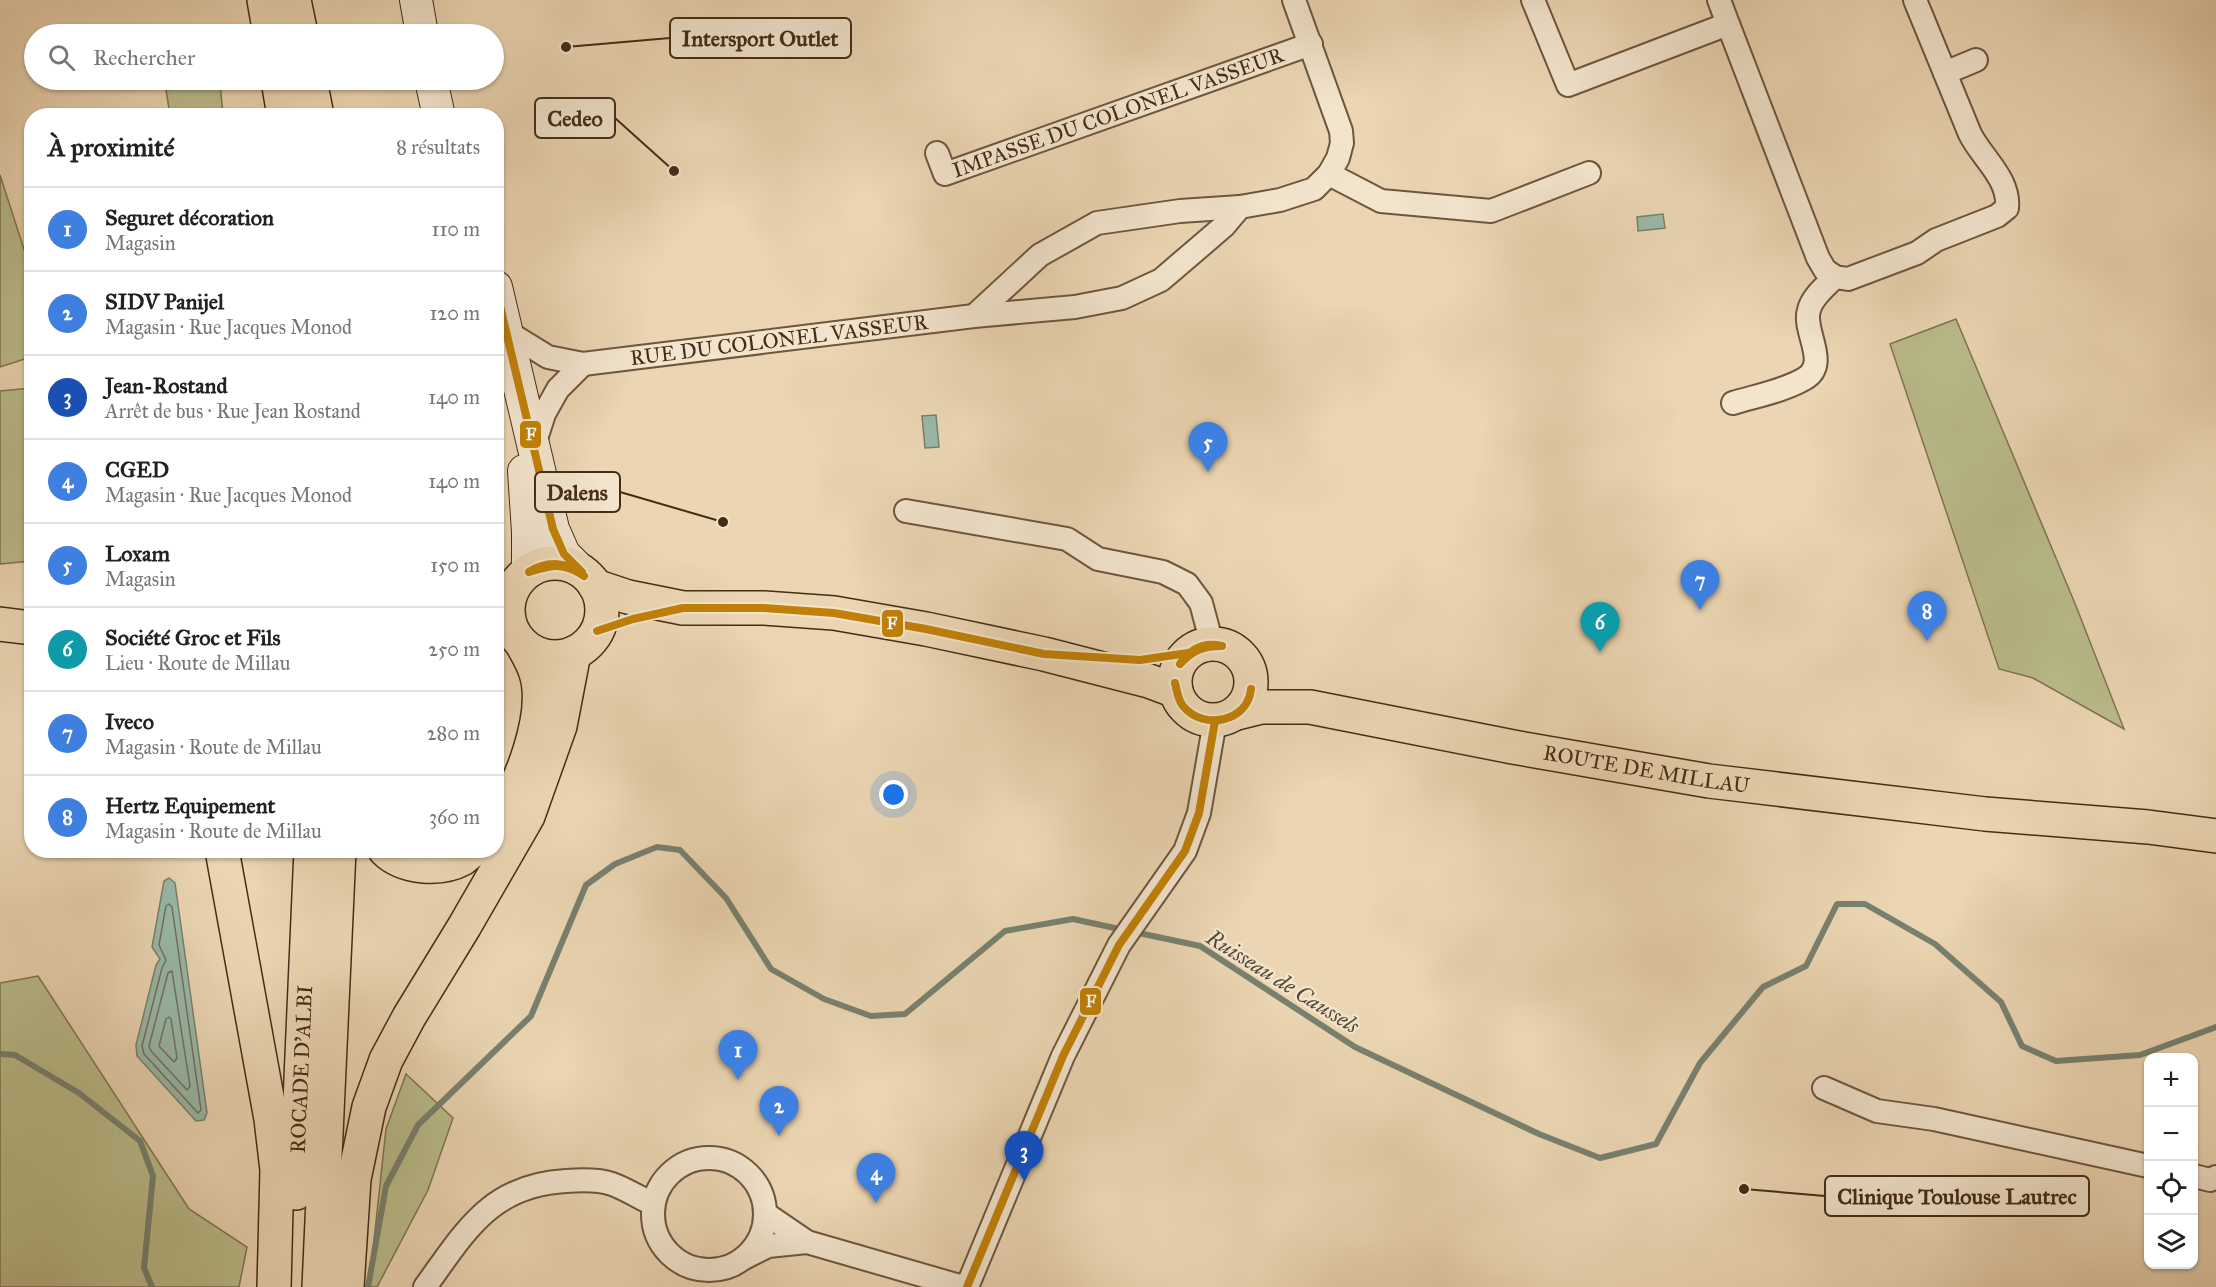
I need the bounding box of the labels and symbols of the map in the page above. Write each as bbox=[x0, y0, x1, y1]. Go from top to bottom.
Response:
callout: Intersport Outlet bbox=[670, 18, 851, 58]
text: Intersport Outlet bbox=[682, 25, 838, 52]
street label: IMPASSE DU COLONEL VASSEUR bbox=[949, 41, 1288, 183]
callout: Cedeo bbox=[535, 98, 615, 138]
text: Cedeo bbox=[547, 105, 603, 132]
street label: RUE DU COLONEL VASSEUR bbox=[629, 309, 931, 371]
line badge: F bbox=[519, 420, 542, 449]
pin: 5 bbox=[1188, 422, 1228, 472]
text: F bbox=[526, 425, 537, 444]
callout: Dalens bbox=[535, 472, 620, 512]
text: Dalens bbox=[546, 479, 608, 506]
pin: 7 bbox=[1680, 560, 1720, 610]
pin: 8 bbox=[1908, 592, 1946, 641]
pin: 6 bbox=[1580, 602, 1620, 652]
line badge: F bbox=[881, 609, 904, 638]
text: F bbox=[887, 614, 898, 633]
street label: ROUTE DE MILLAU bbox=[1541, 739, 1751, 799]
your location bbox=[879, 780, 908, 809]
water label: Ruisseau de Caussels bbox=[1201, 923, 1365, 1039]
street label: ROCADE D'ALBI bbox=[285, 985, 318, 1154]
line badge: F bbox=[1079, 987, 1102, 1016]
text: F bbox=[1086, 992, 1097, 1011]
pin: 1 bbox=[718, 1030, 758, 1080]
pin: 2 bbox=[760, 1086, 798, 1136]
pin: 3 bbox=[1004, 1132, 1044, 1181]
pin: 4 bbox=[856, 1154, 896, 1203]
callout: Clinique Toulouse Lautrec bbox=[1825, 1176, 2089, 1216]
text: Clinique Toulouse Lautrec bbox=[1837, 1183, 2077, 1210]

